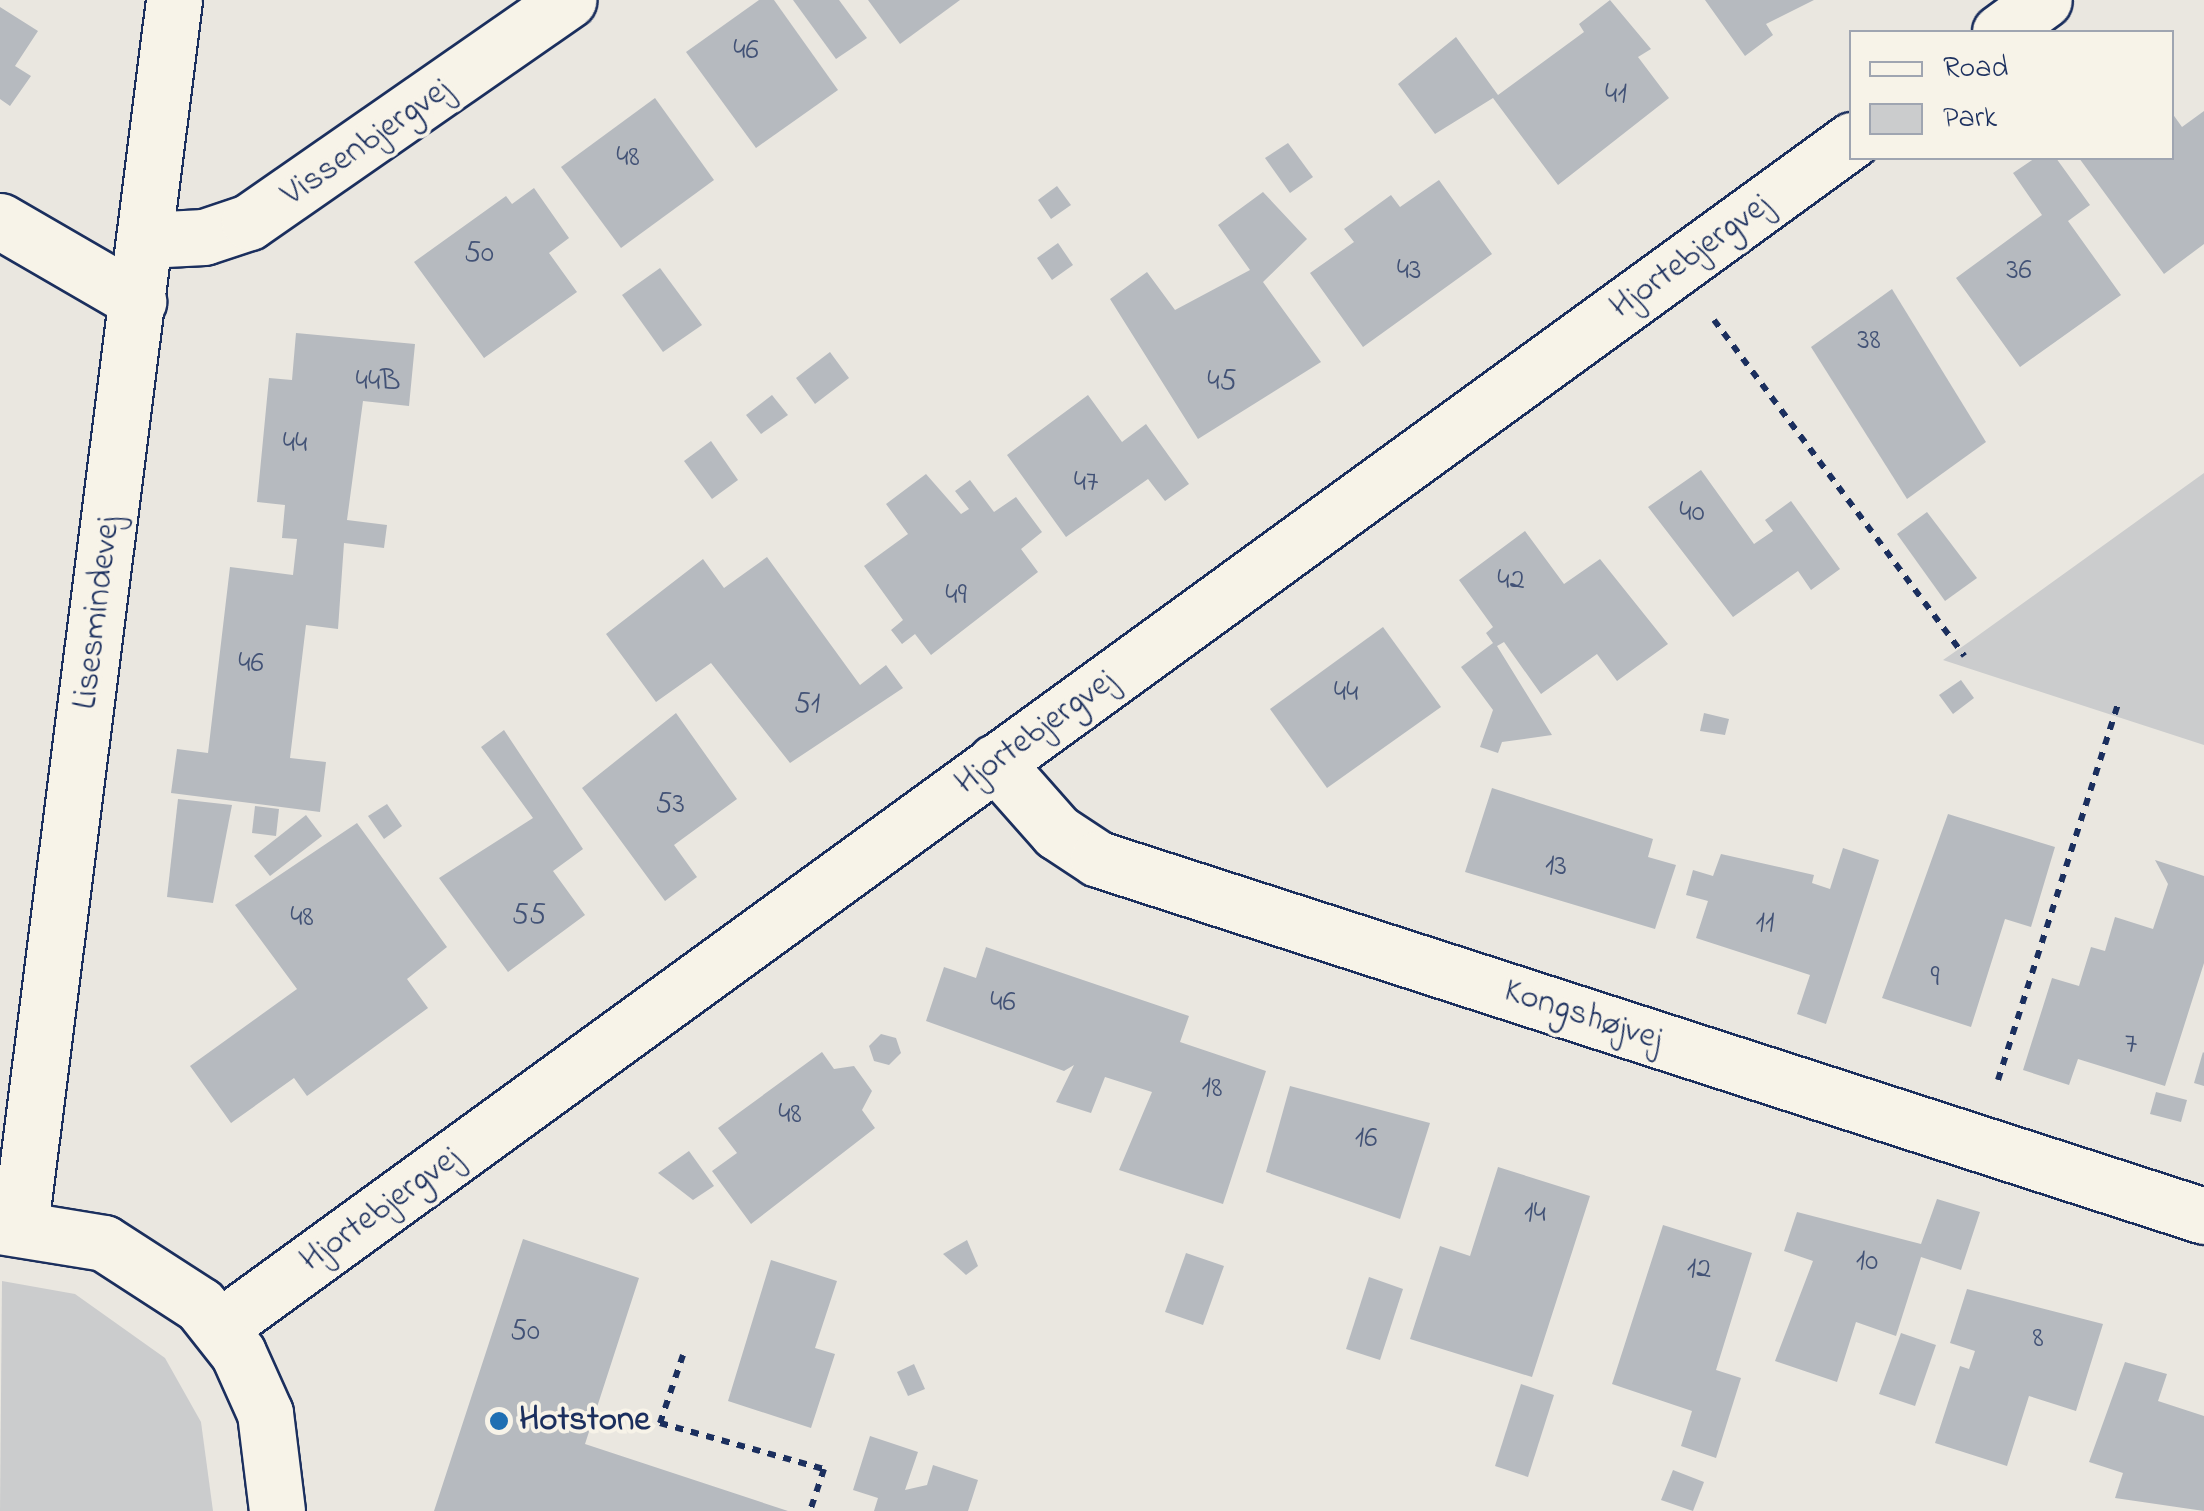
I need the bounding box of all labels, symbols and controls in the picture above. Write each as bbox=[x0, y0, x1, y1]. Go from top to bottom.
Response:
legend bbox=[1849, 30, 2174, 160]
house number: 46 bbox=[733, 33, 759, 69]
text: Road bbox=[1943, 47, 2008, 91]
street label: Vissenbjergvej bbox=[274, 69, 460, 217]
house number: 41 bbox=[1605, 77, 1627, 113]
text: Park bbox=[1943, 97, 1997, 141]
house number: 48 bbox=[616, 140, 640, 176]
street label: Hjortebjergvej bbox=[1603, 185, 1779, 329]
house number: 50 bbox=[464, 236, 494, 272]
house number: 43 bbox=[1397, 253, 1421, 289]
house number: 36 bbox=[2006, 253, 2032, 289]
house number: 38 bbox=[1857, 323, 1881, 359]
house number: 44B bbox=[356, 364, 400, 400]
house number: 45 bbox=[1207, 364, 1237, 400]
house number: 44 bbox=[283, 426, 307, 462]
house number: 47 bbox=[1074, 465, 1098, 501]
house number: 40 bbox=[1679, 495, 1705, 531]
street label: Lisesmindevej bbox=[65, 514, 131, 712]
house number: 42 bbox=[1497, 563, 1525, 599]
house number: 49 bbox=[945, 578, 967, 614]
house number: 46 bbox=[238, 646, 264, 682]
street label: Hjortebjergvej bbox=[948, 661, 1124, 805]
house number: 44 bbox=[1334, 675, 1358, 711]
house number: 51 bbox=[794, 687, 820, 723]
house number: 53 bbox=[655, 787, 685, 823]
house number: 13 bbox=[1545, 849, 1567, 885]
house number: 55 bbox=[512, 898, 546, 934]
house number: 48 bbox=[290, 900, 314, 936]
house number: 11 bbox=[1755, 906, 1775, 942]
house number: 9 bbox=[1930, 960, 1940, 996]
street label: Kongshøjvej bbox=[1498, 971, 1668, 1061]
house number: 46 bbox=[990, 985, 1016, 1021]
house number: 7 bbox=[2125, 1027, 2137, 1063]
house number: 18 bbox=[1202, 1071, 1222, 1107]
house number: 48 bbox=[778, 1097, 802, 1133]
house number: 16 bbox=[1355, 1121, 1377, 1157]
street label: Hjortebjergvej bbox=[293, 1138, 469, 1282]
house number: 14 bbox=[1524, 1196, 1546, 1232]
house number: 10 bbox=[1856, 1244, 1878, 1280]
house number: 12 bbox=[1687, 1252, 1711, 1288]
house number: 50 bbox=[510, 1314, 540, 1350]
house number: 8 bbox=[2032, 1321, 2044, 1357]
place label: Hotstone bbox=[519, 1400, 650, 1442]
marker: Hotstone bbox=[488, 1410, 510, 1432]

